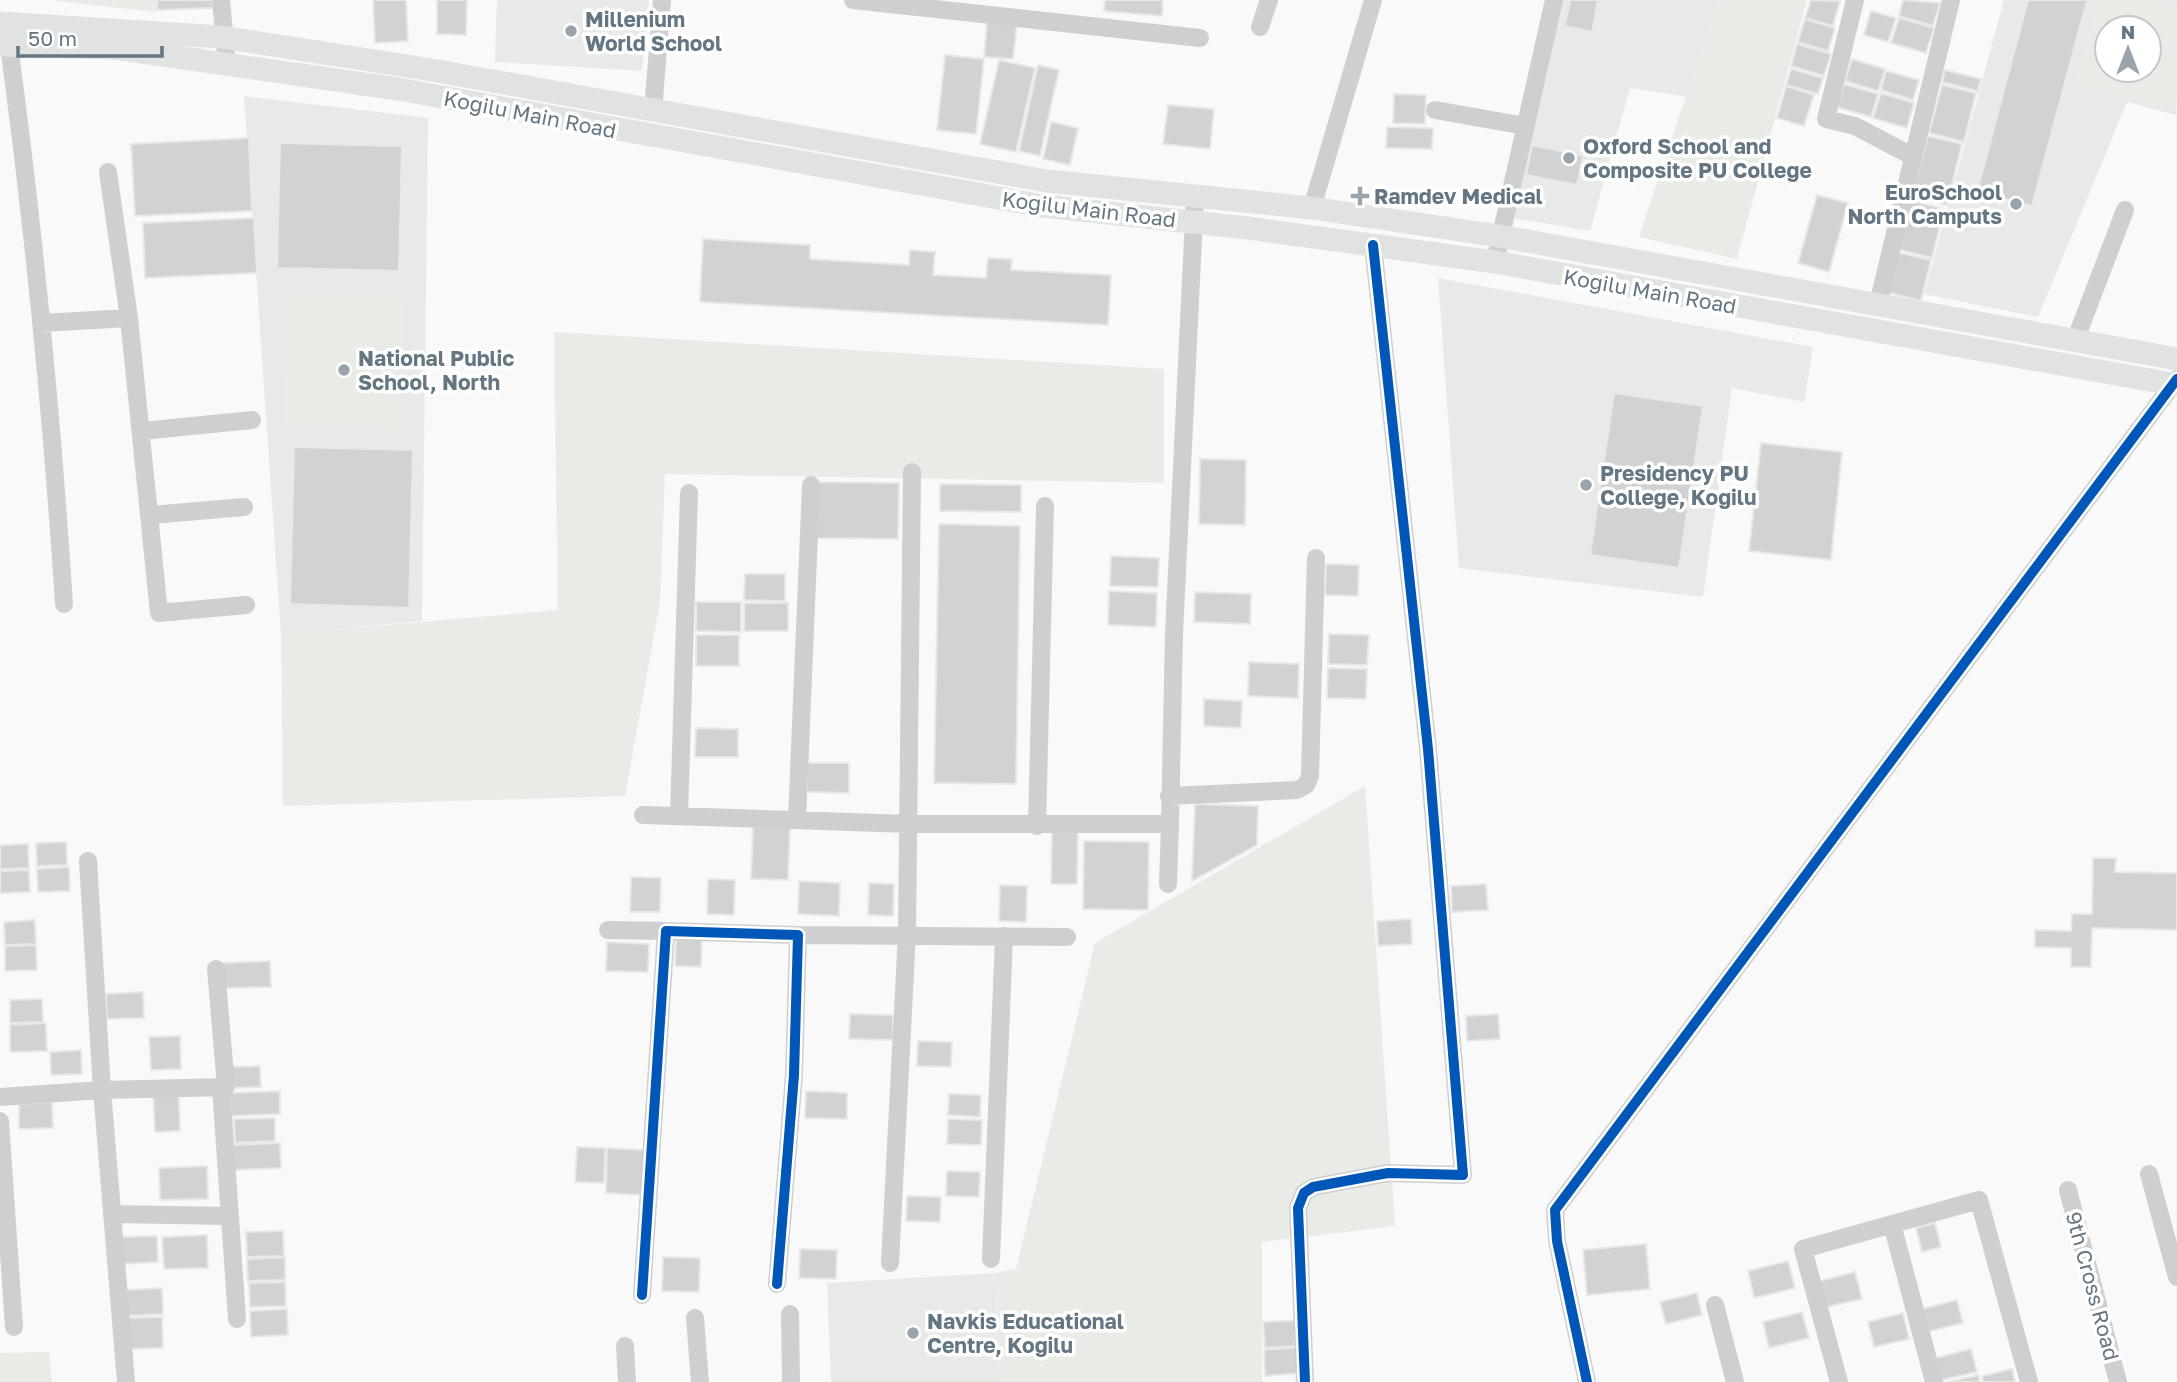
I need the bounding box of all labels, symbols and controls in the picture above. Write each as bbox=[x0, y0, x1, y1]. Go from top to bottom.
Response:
place label: Millenium World School bbox=[585, 6, 722, 56]
scale bar bbox=[18, 14, 161, 58]
north arrow bbox=[2093, 14, 2163, 84]
text: N bbox=[2121, 20, 2135, 43]
marker: Millenium World School bbox=[563, 23, 579, 39]
text: 50 m bbox=[28, 25, 77, 51]
street label: Kogilu Main Road bbox=[442, 85, 618, 143]
place label: Oxford School and Composite PU College bbox=[1583, 133, 1812, 183]
marker: Oxford School and Composite PU College bbox=[1561, 150, 1577, 166]
place label: EuroSchool North Camputs bbox=[1847, 179, 2002, 229]
place label: Ramdev Medical bbox=[1374, 183, 1543, 209]
street label: Kogilu Main Road bbox=[1001, 185, 1177, 233]
marker: Ramdev Medical bbox=[1352, 188, 1368, 204]
marker: EuroSchool North Camputs bbox=[2008, 196, 2024, 212]
street label: Kogilu Main Road bbox=[1562, 263, 1738, 319]
place label: National Public School, North bbox=[358, 345, 514, 395]
marker: National Public School, North bbox=[336, 362, 352, 378]
place label: Presidency PU College, Kogilu bbox=[1600, 460, 1756, 510]
marker: Presidency PU College, Kogilu bbox=[1578, 477, 1594, 493]
street label: 9th Cross Road bbox=[2061, 1209, 2125, 1363]
place label: Navkis Educational Centre, Kogilu bbox=[927, 1308, 1124, 1358]
marker: Navkis Educational Centre, Kogilu bbox=[905, 1325, 921, 1341]

